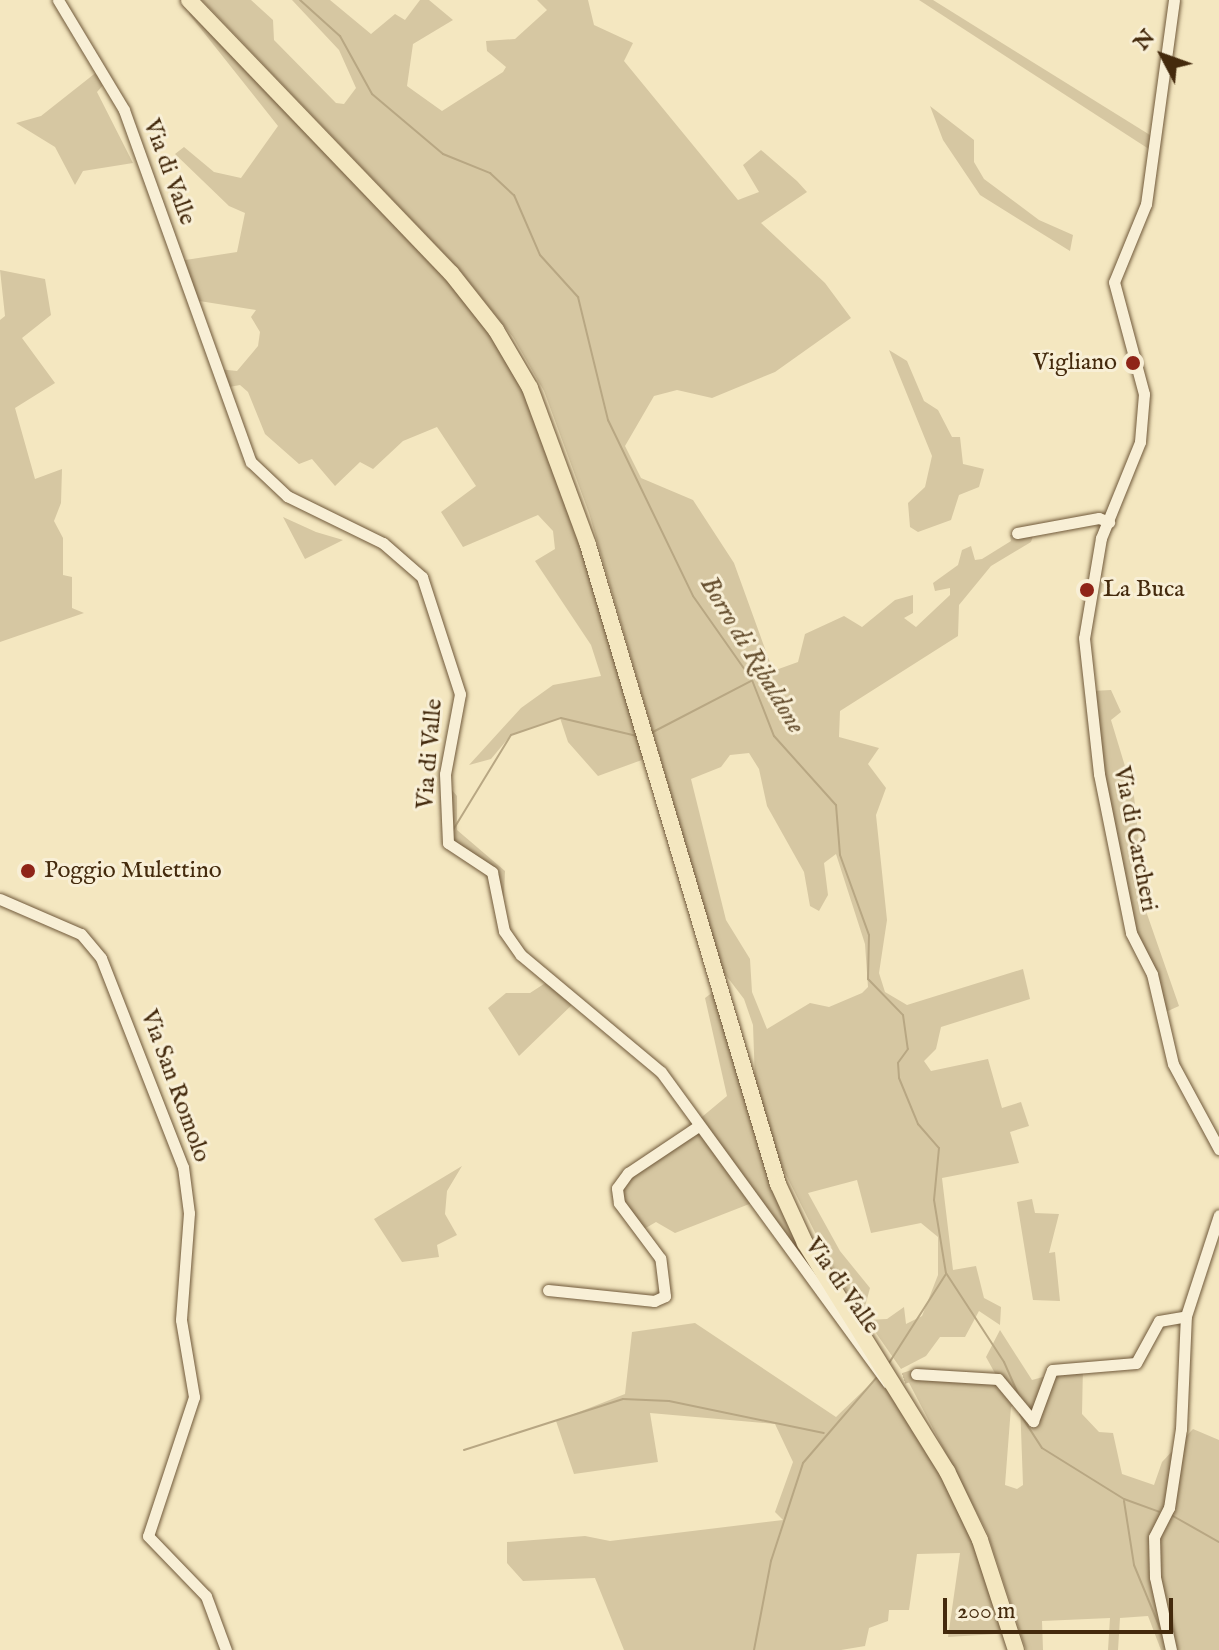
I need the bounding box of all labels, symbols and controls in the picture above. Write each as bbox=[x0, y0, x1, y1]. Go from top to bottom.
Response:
north arrow bbox=[1123, 16, 1203, 96]
text: N bbox=[1128, 24, 1162, 57]
street label: Via di Valle bbox=[137, 115, 201, 229]
place label: Vigliano bbox=[1033, 349, 1117, 377]
marker: Vigliano bbox=[1124, 354, 1142, 372]
water label: Borro di Ribaldone bbox=[693, 571, 811, 739]
place label: La Buca bbox=[1103, 576, 1185, 604]
marker: La Buca bbox=[1078, 581, 1096, 599]
street label: Via di Valle bbox=[411, 698, 449, 810]
street label: Via di Carcheri bbox=[1107, 764, 1163, 914]
place label: Poggio Mulettino bbox=[44, 857, 222, 885]
marker: Poggio Mulettino bbox=[19, 862, 37, 880]
street label: Via San Romolo bbox=[134, 1006, 216, 1166]
street label: Via di Valle bbox=[798, 1232, 886, 1340]
scale bar bbox=[947, 1582, 1177, 1632]
text: 200 m bbox=[957, 1596, 1016, 1627]

